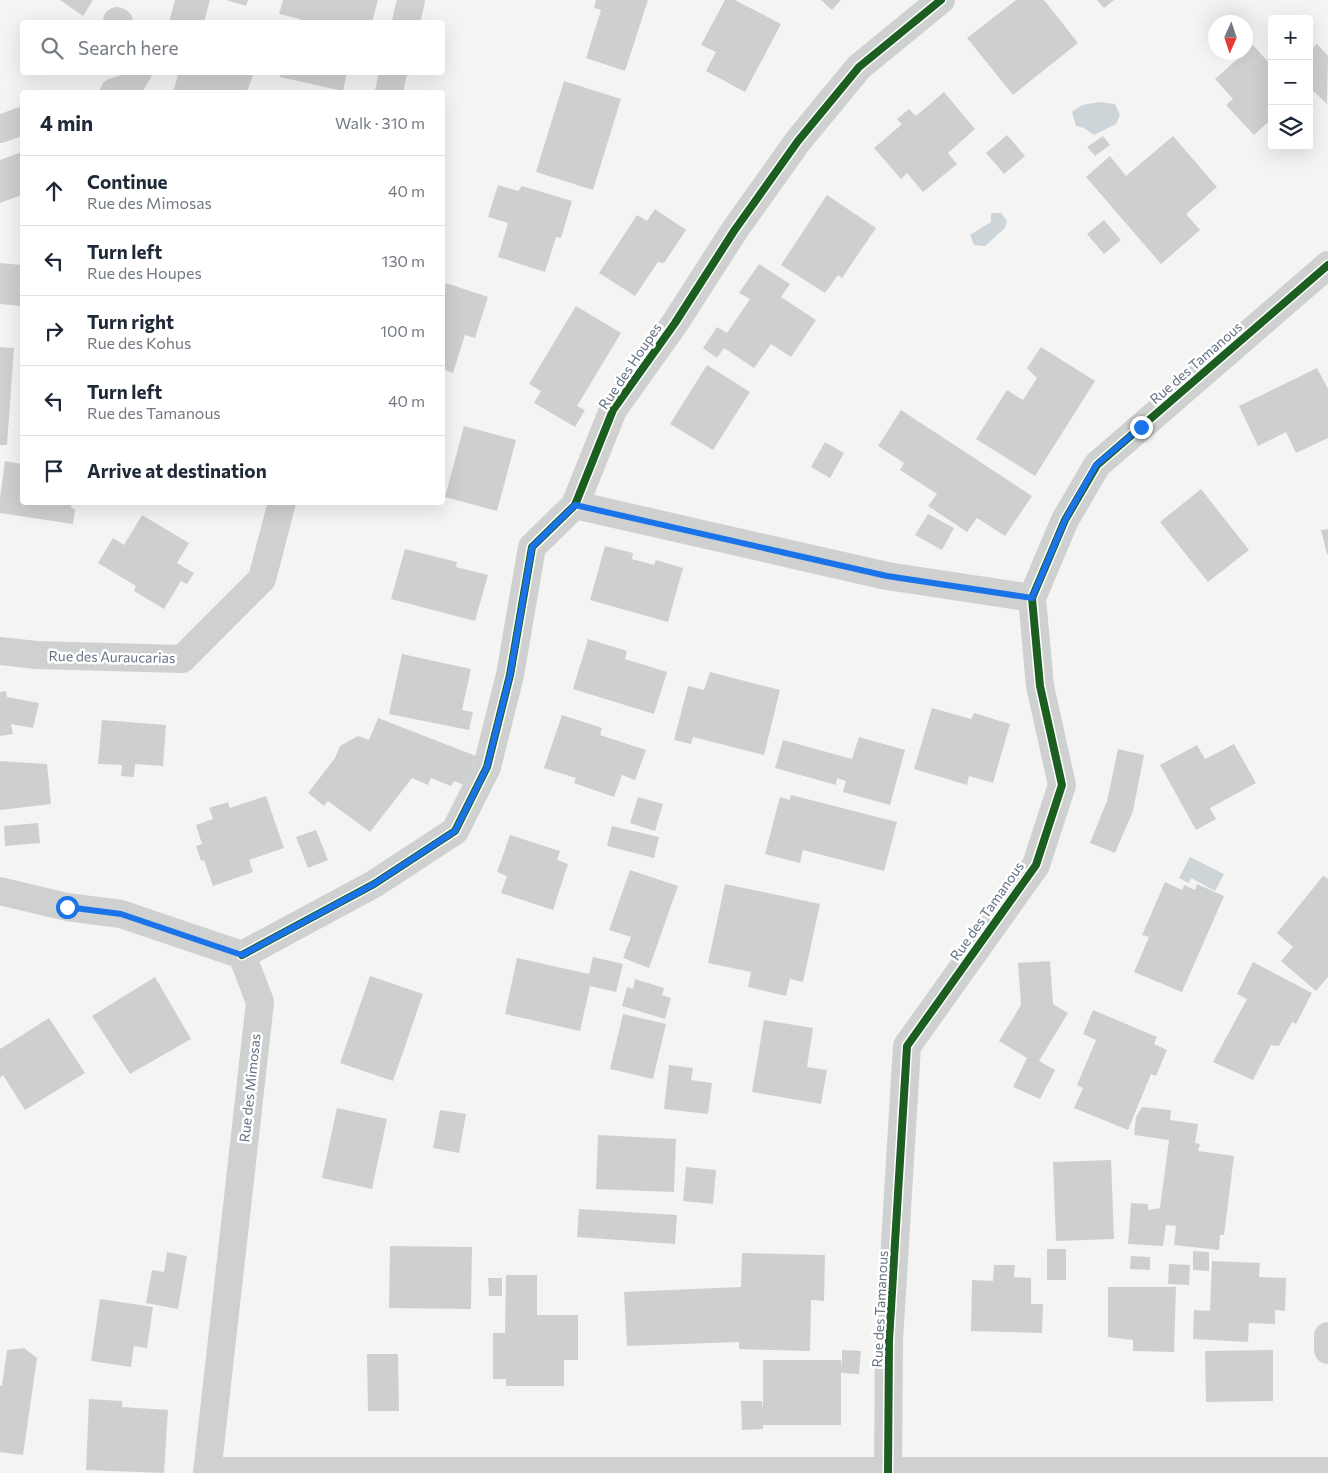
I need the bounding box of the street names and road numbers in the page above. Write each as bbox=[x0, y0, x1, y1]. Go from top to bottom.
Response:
street label: Rue des Tamanous bbox=[1146, 318, 1245, 407]
street label: Rue des Houpes bbox=[594, 319, 665, 412]
street label: Rue des Auraucarias bbox=[48, 647, 176, 666]
street label: Rue des Tamanous bbox=[946, 858, 1027, 963]
street label: Rue des Mimosas bbox=[235, 1033, 264, 1143]
street label: Rue des Tamanous bbox=[868, 1250, 891, 1368]

